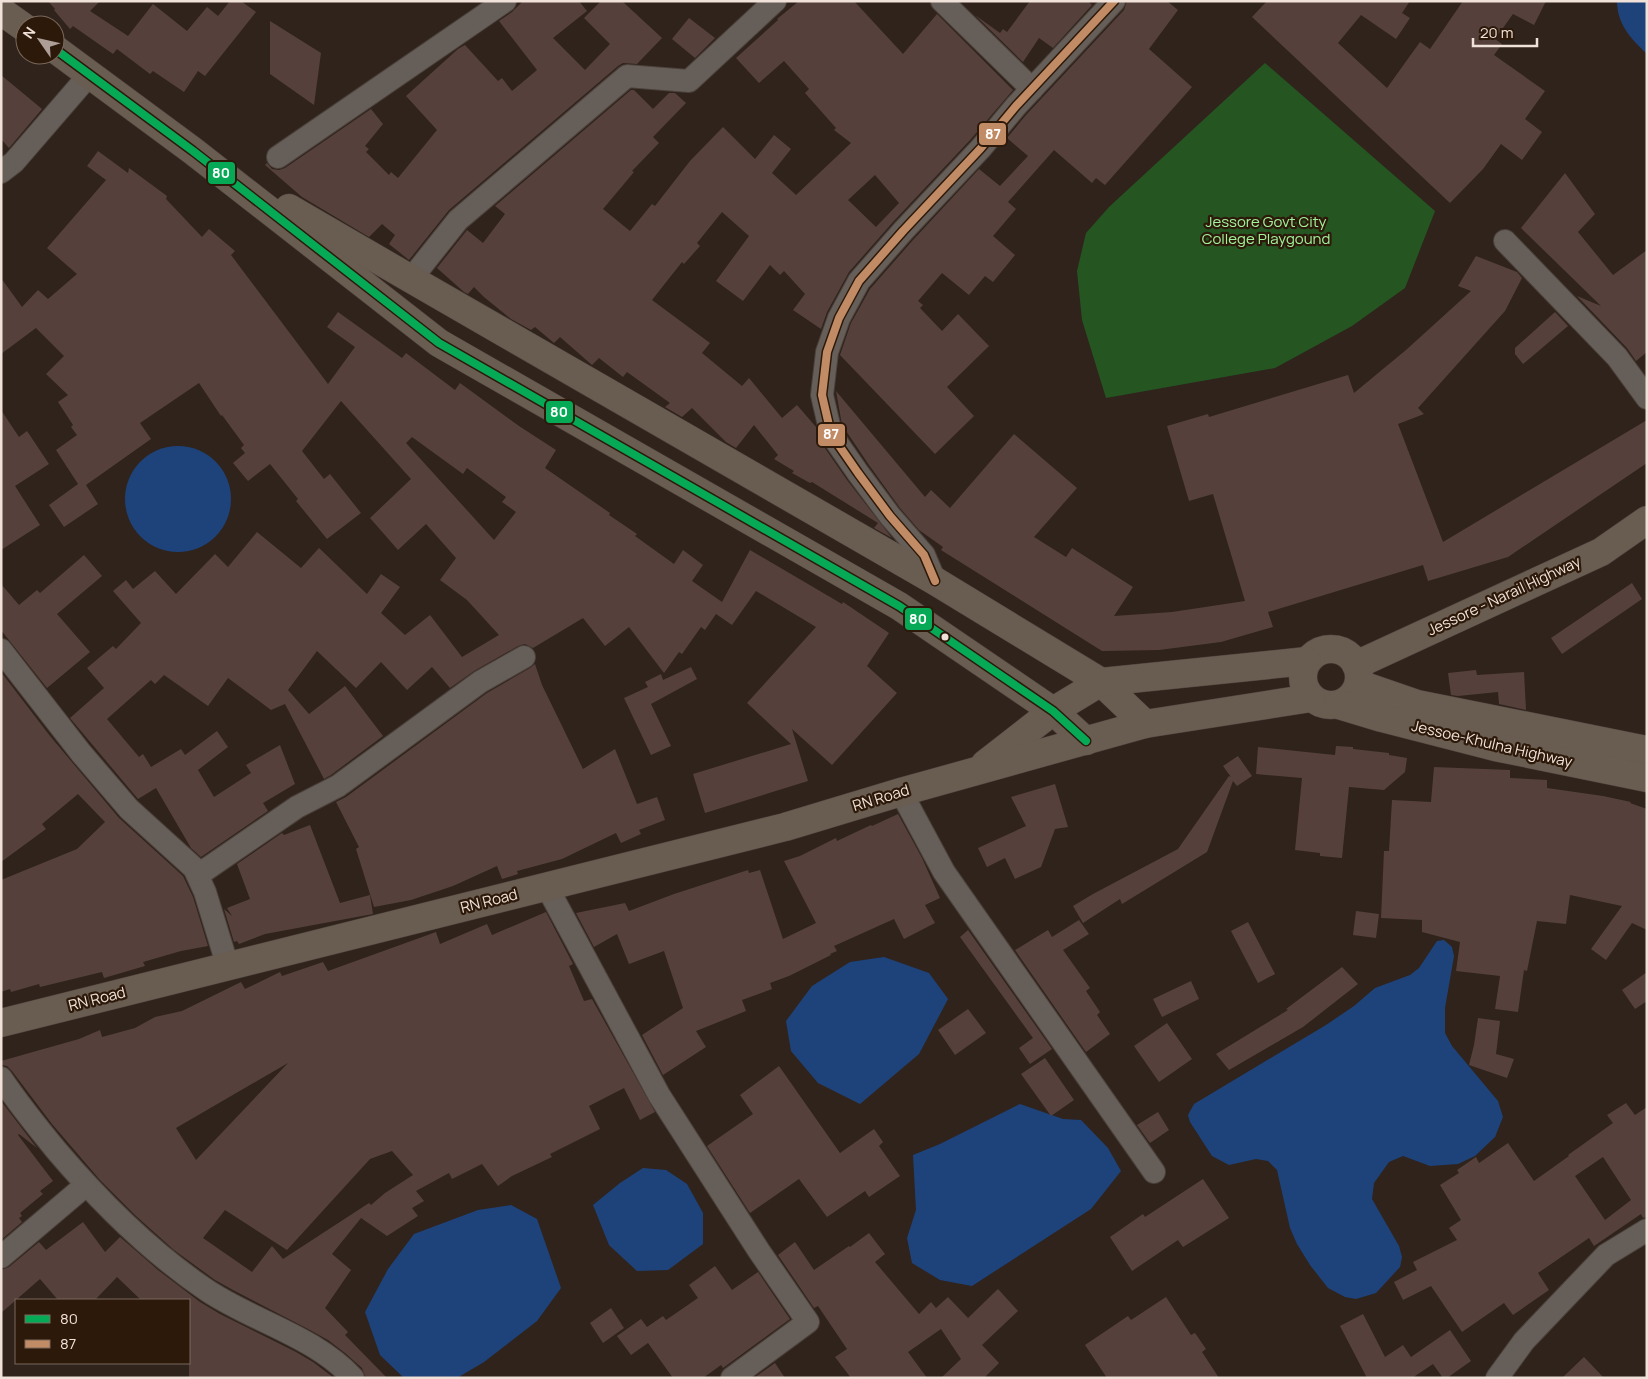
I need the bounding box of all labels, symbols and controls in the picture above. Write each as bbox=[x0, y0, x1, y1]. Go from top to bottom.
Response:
north arrow bbox=[15, 15, 65, 65]
scale bar bbox=[1473, 15, 1537, 47]
text: 20 m bbox=[1480, 22, 1513, 43]
text: N bbox=[18, 23, 39, 42]
line badge: 87 bbox=[978, 122, 1007, 146]
text: 87 bbox=[985, 124, 1001, 143]
line badge: 80 bbox=[207, 161, 236, 185]
text: 80 bbox=[212, 163, 230, 182]
park label: Jessore Govt City College Playgound bbox=[1202, 211, 1330, 249]
line badge: 80 bbox=[545, 400, 574, 424]
text: 80 bbox=[550, 402, 568, 421]
line badge: 87 bbox=[817, 423, 846, 447]
text: 87 bbox=[823, 424, 839, 443]
street label: Jessore - Narail Highway bbox=[1424, 551, 1584, 640]
line badge: 80 bbox=[904, 607, 933, 631]
text: 80 bbox=[909, 609, 927, 628]
unlabelled marker bbox=[940, 632, 950, 642]
street label: Jessoe-Khulna Highway bbox=[1410, 715, 1575, 772]
street label: RN Road bbox=[850, 779, 912, 816]
street label: RN Road bbox=[458, 883, 520, 918]
street label: RN Road bbox=[66, 981, 128, 1016]
legend bbox=[15, 1299, 190, 1364]
text: 80 bbox=[60, 1308, 78, 1329]
text: 87 bbox=[60, 1333, 76, 1354]

